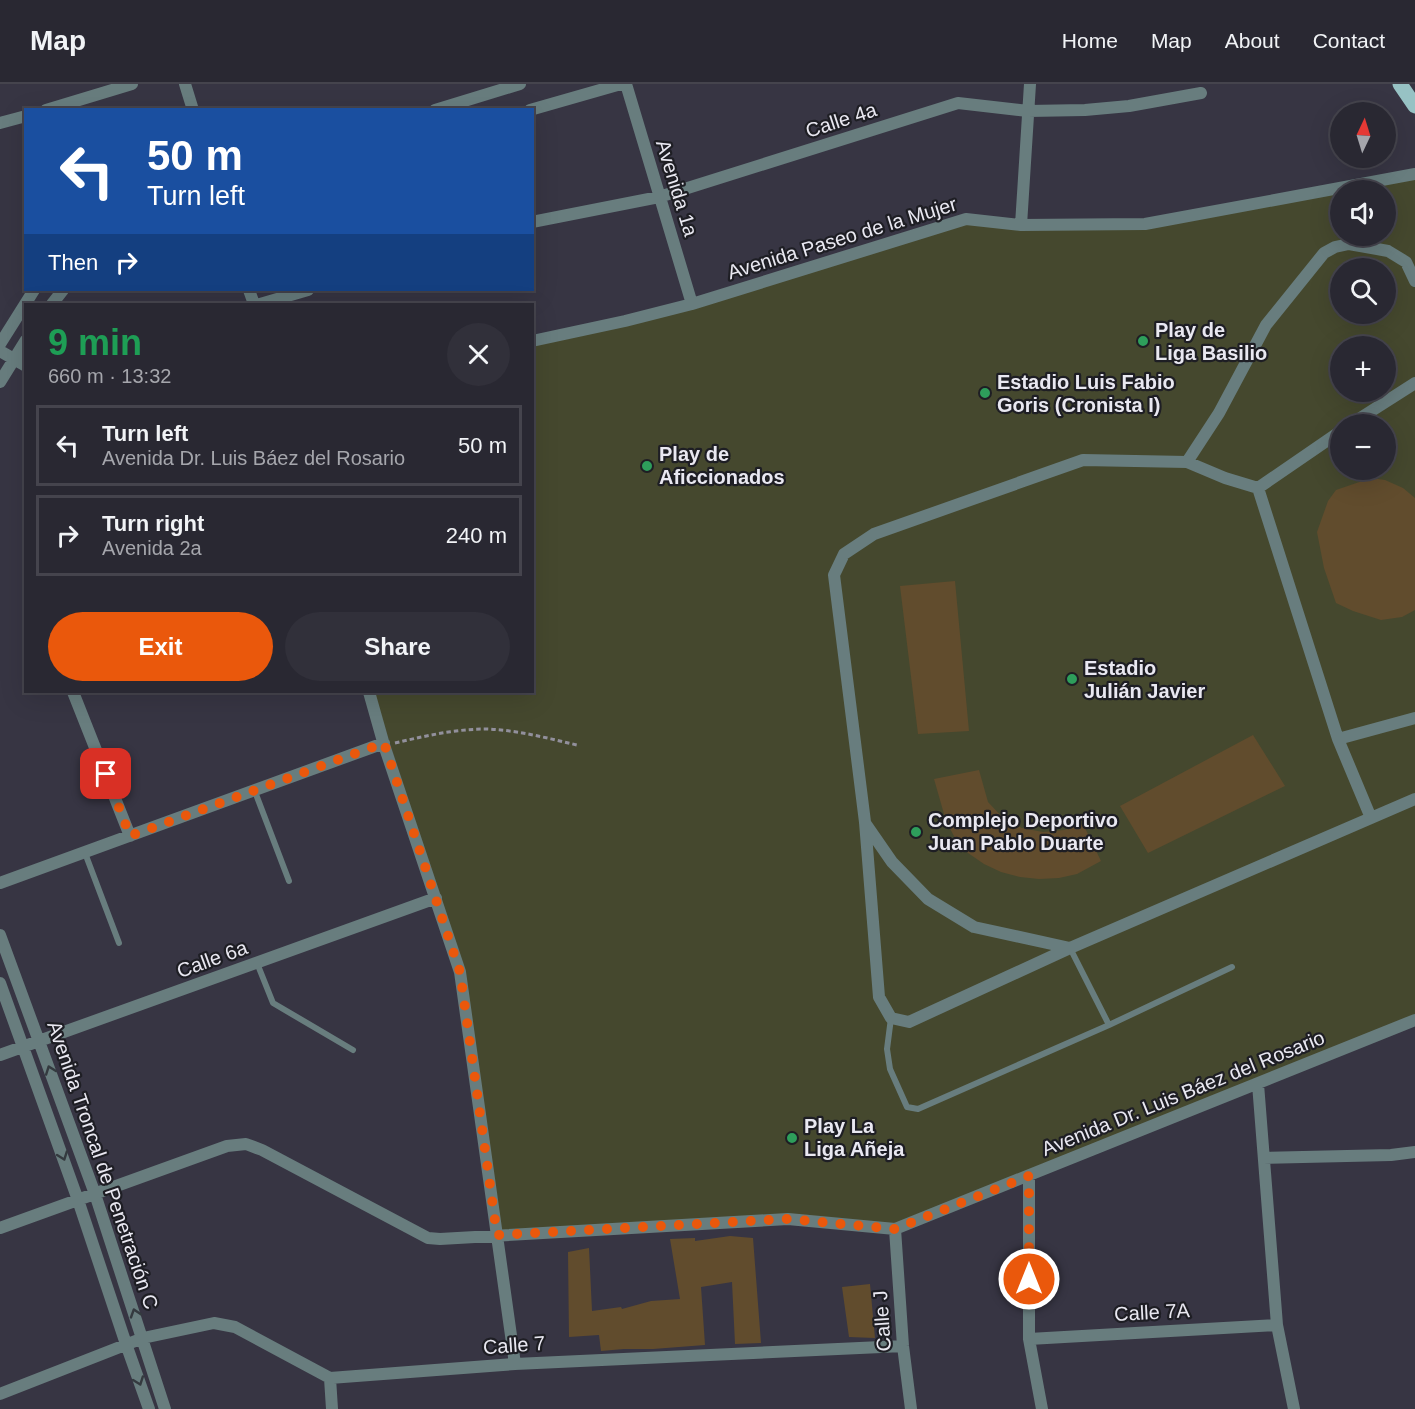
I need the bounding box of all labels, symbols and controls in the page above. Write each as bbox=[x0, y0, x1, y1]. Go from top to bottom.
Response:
text: Map bbox=[30, 25, 86, 56]
text: Home bbox=[1062, 29, 1118, 52]
text: Map bbox=[1151, 29, 1192, 52]
text: About bbox=[1225, 29, 1280, 52]
text: Contact bbox=[1313, 29, 1385, 52]
street label: Calle 4a bbox=[803, 98, 880, 142]
north arrow bbox=[1330, 102, 1396, 168]
map controls bbox=[1330, 102, 1396, 480]
icon: left bbox=[48, 132, 126, 210]
text: 50 m bbox=[147, 132, 243, 179]
street label: Avenida 1a bbox=[652, 137, 702, 240]
button: sound bbox=[1330, 180, 1396, 246]
text: Turn left bbox=[147, 181, 245, 211]
street label: Avenida Paseo de la Mujer bbox=[725, 192, 960, 283]
icon: right bbox=[110, 246, 143, 279]
text: Then bbox=[48, 250, 98, 275]
button: search bbox=[1330, 258, 1396, 324]
place label: Play de Liga Basilio bbox=[1155, 319, 1267, 364]
text: 9 min bbox=[48, 322, 142, 363]
button: close bbox=[447, 323, 510, 386]
marker: Play de Liga Basilio bbox=[1136, 334, 1150, 348]
button: + bbox=[1330, 336, 1396, 402]
text: 660 m · 13:32 bbox=[48, 365, 171, 387]
place label: Estadio Luis Fabio Goris (Cronista I) bbox=[997, 371, 1175, 416]
marker: Estadio Luis Fabio Goris (Cronista I) bbox=[978, 386, 992, 400]
button: − bbox=[1330, 414, 1396, 480]
text: Turn left bbox=[102, 421, 188, 446]
icon: left bbox=[51, 429, 84, 462]
text: 50 m bbox=[458, 433, 507, 458]
place label: Play de Aficcionados bbox=[659, 443, 785, 488]
text: Avenida Dr. Luis Báez del Rosario bbox=[102, 447, 405, 469]
marker: Play de Aficcionados bbox=[640, 459, 654, 473]
text: Turn right bbox=[102, 511, 204, 536]
icon: right bbox=[51, 519, 84, 552]
text: 240 m bbox=[446, 523, 507, 548]
text: Avenida 2a bbox=[102, 537, 202, 559]
button: Exit bbox=[48, 612, 273, 681]
button: Share bbox=[285, 612, 510, 681]
place label: Estadio Julián Javier bbox=[1084, 657, 1205, 702]
marker: Estadio Julián Javier bbox=[1065, 672, 1079, 686]
pin bbox=[80, 748, 131, 799]
icon: arrive bbox=[89, 757, 122, 790]
place label: Complejo Deportivo Juan Pablo Duarte bbox=[928, 809, 1118, 854]
marker: Complejo Deportivo Juan Pablo Duarte bbox=[909, 825, 923, 839]
street label: Calle 6a bbox=[174, 936, 251, 982]
street label: Avenida Troncal de Penetración C bbox=[43, 1018, 163, 1312]
street label: Avenida Dr. Luis Báez del Rosario bbox=[1038, 1026, 1328, 1160]
one-way arrow bbox=[44, 1065, 57, 1076]
place label: Play La Liga Añeja bbox=[804, 1115, 905, 1160]
marker: Play La Liga Añeja bbox=[785, 1131, 799, 1145]
one-way arrow bbox=[55, 1151, 68, 1161]
position arrow bbox=[997, 1247, 1061, 1311]
street label: Calle J bbox=[869, 1290, 895, 1352]
street label: Calle 7A bbox=[1114, 1299, 1191, 1325]
one-way arrow bbox=[129, 1308, 142, 1319]
street label: Calle 7 bbox=[482, 1332, 546, 1358]
one-way arrow bbox=[131, 1375, 144, 1386]

